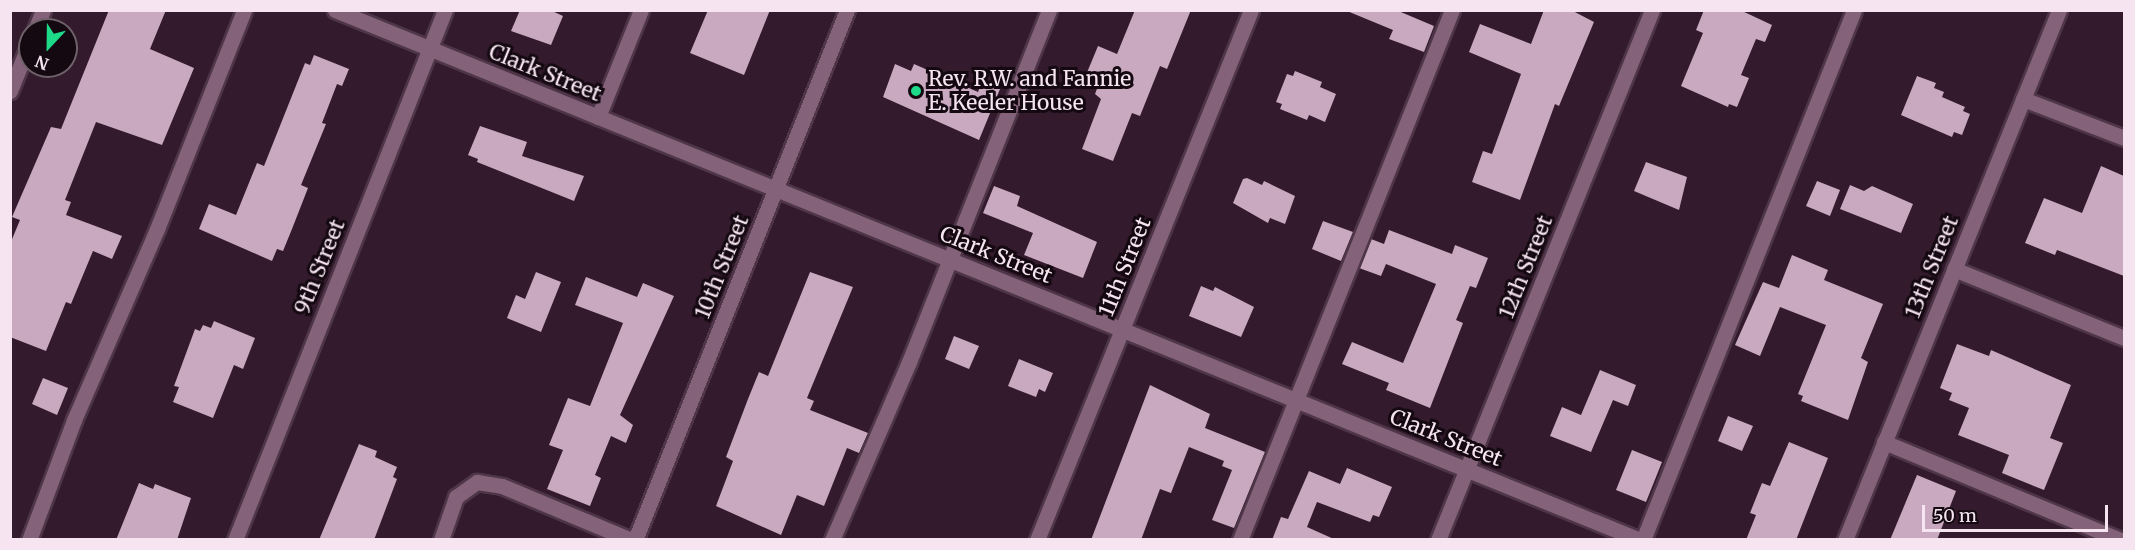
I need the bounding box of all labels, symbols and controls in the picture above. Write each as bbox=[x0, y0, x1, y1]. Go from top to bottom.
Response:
north arrow bbox=[18, 18, 78, 78]
street label: Clark Street bbox=[485, 39, 605, 107]
text: N bbox=[32, 51, 52, 74]
place label: Rev. R.W. and Fannie E. Keeler House bbox=[928, 66, 1131, 116]
marker: Rev. R.W. and Fannie E. Keeler House bbox=[909, 84, 923, 98]
street label: 10th Street bbox=[690, 212, 754, 322]
street label: 12th Street bbox=[1494, 212, 1558, 322]
street label: 13th Street bbox=[1900, 212, 1964, 322]
street label: 11th Street bbox=[1094, 214, 1156, 320]
street label: 9th Street bbox=[290, 216, 350, 318]
street label: Clark Street bbox=[936, 221, 1056, 289]
street label: Clark Street bbox=[1386, 404, 1506, 472]
scale bar bbox=[1925, 493, 2111, 531]
text: 50 m bbox=[1933, 504, 1977, 527]

